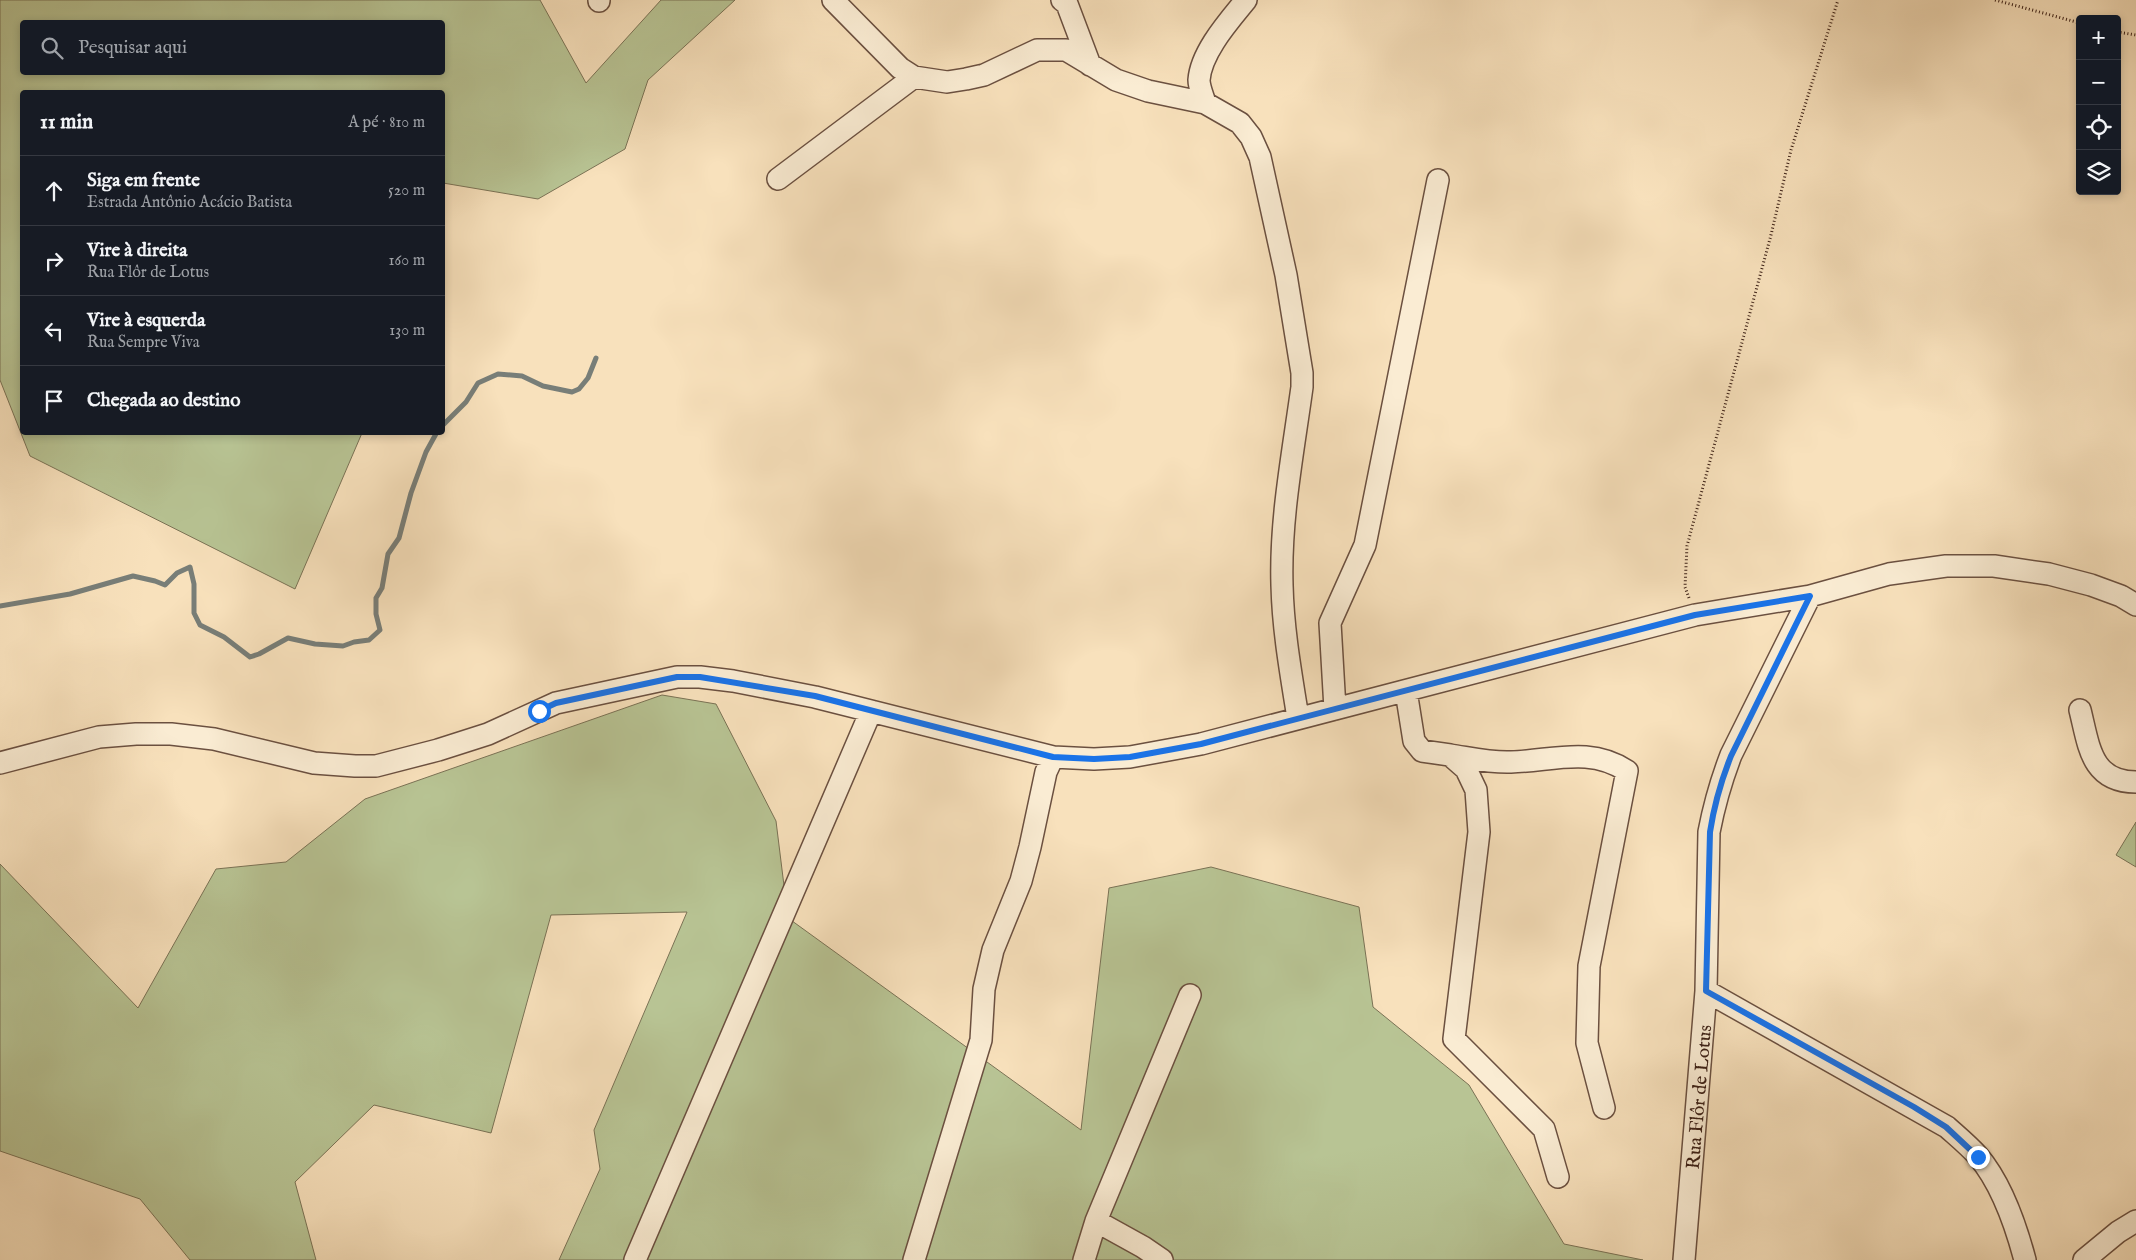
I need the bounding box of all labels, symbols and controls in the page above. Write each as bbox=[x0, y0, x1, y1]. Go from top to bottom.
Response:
map controls bbox=[2076, 15, 2121, 195]
button: + bbox=[2076, 15, 2121, 60]
search box bbox=[20, 20, 445, 75]
icon: search bbox=[38, 34, 66, 62]
text: Pesquisar aqui bbox=[78, 36, 187, 60]
button: − bbox=[2076, 60, 2121, 105]
button: locate bbox=[2076, 105, 2121, 150]
text: 11 min bbox=[40, 109, 93, 136]
text: A pé · 810 m bbox=[348, 113, 425, 133]
button: layers bbox=[2076, 150, 2121, 195]
text: Siga em frente bbox=[87, 169, 200, 193]
icon: ahead bbox=[40, 177, 68, 205]
text: 520 m bbox=[388, 181, 425, 201]
text: Estrada Antônio Acácio Batista bbox=[87, 193, 292, 213]
text: Vire à direita bbox=[87, 239, 187, 263]
icon: right bbox=[40, 247, 68, 275]
text: 160 m bbox=[389, 251, 425, 271]
text: Rua Flôr de Lotus bbox=[87, 263, 209, 283]
text: Vire à esquerda bbox=[87, 309, 205, 333]
icon: left bbox=[40, 317, 68, 345]
text: 130 m bbox=[389, 321, 425, 341]
text: Rua Sempre Viva bbox=[87, 333, 200, 353]
icon: arrive bbox=[40, 387, 68, 415]
text: Chegada ao destino bbox=[87, 389, 240, 413]
route start bbox=[528, 700, 551, 723]
street label: Rua Flôr de Lotus bbox=[1682, 1024, 1718, 1170]
route end bbox=[1967, 1146, 1990, 1169]

